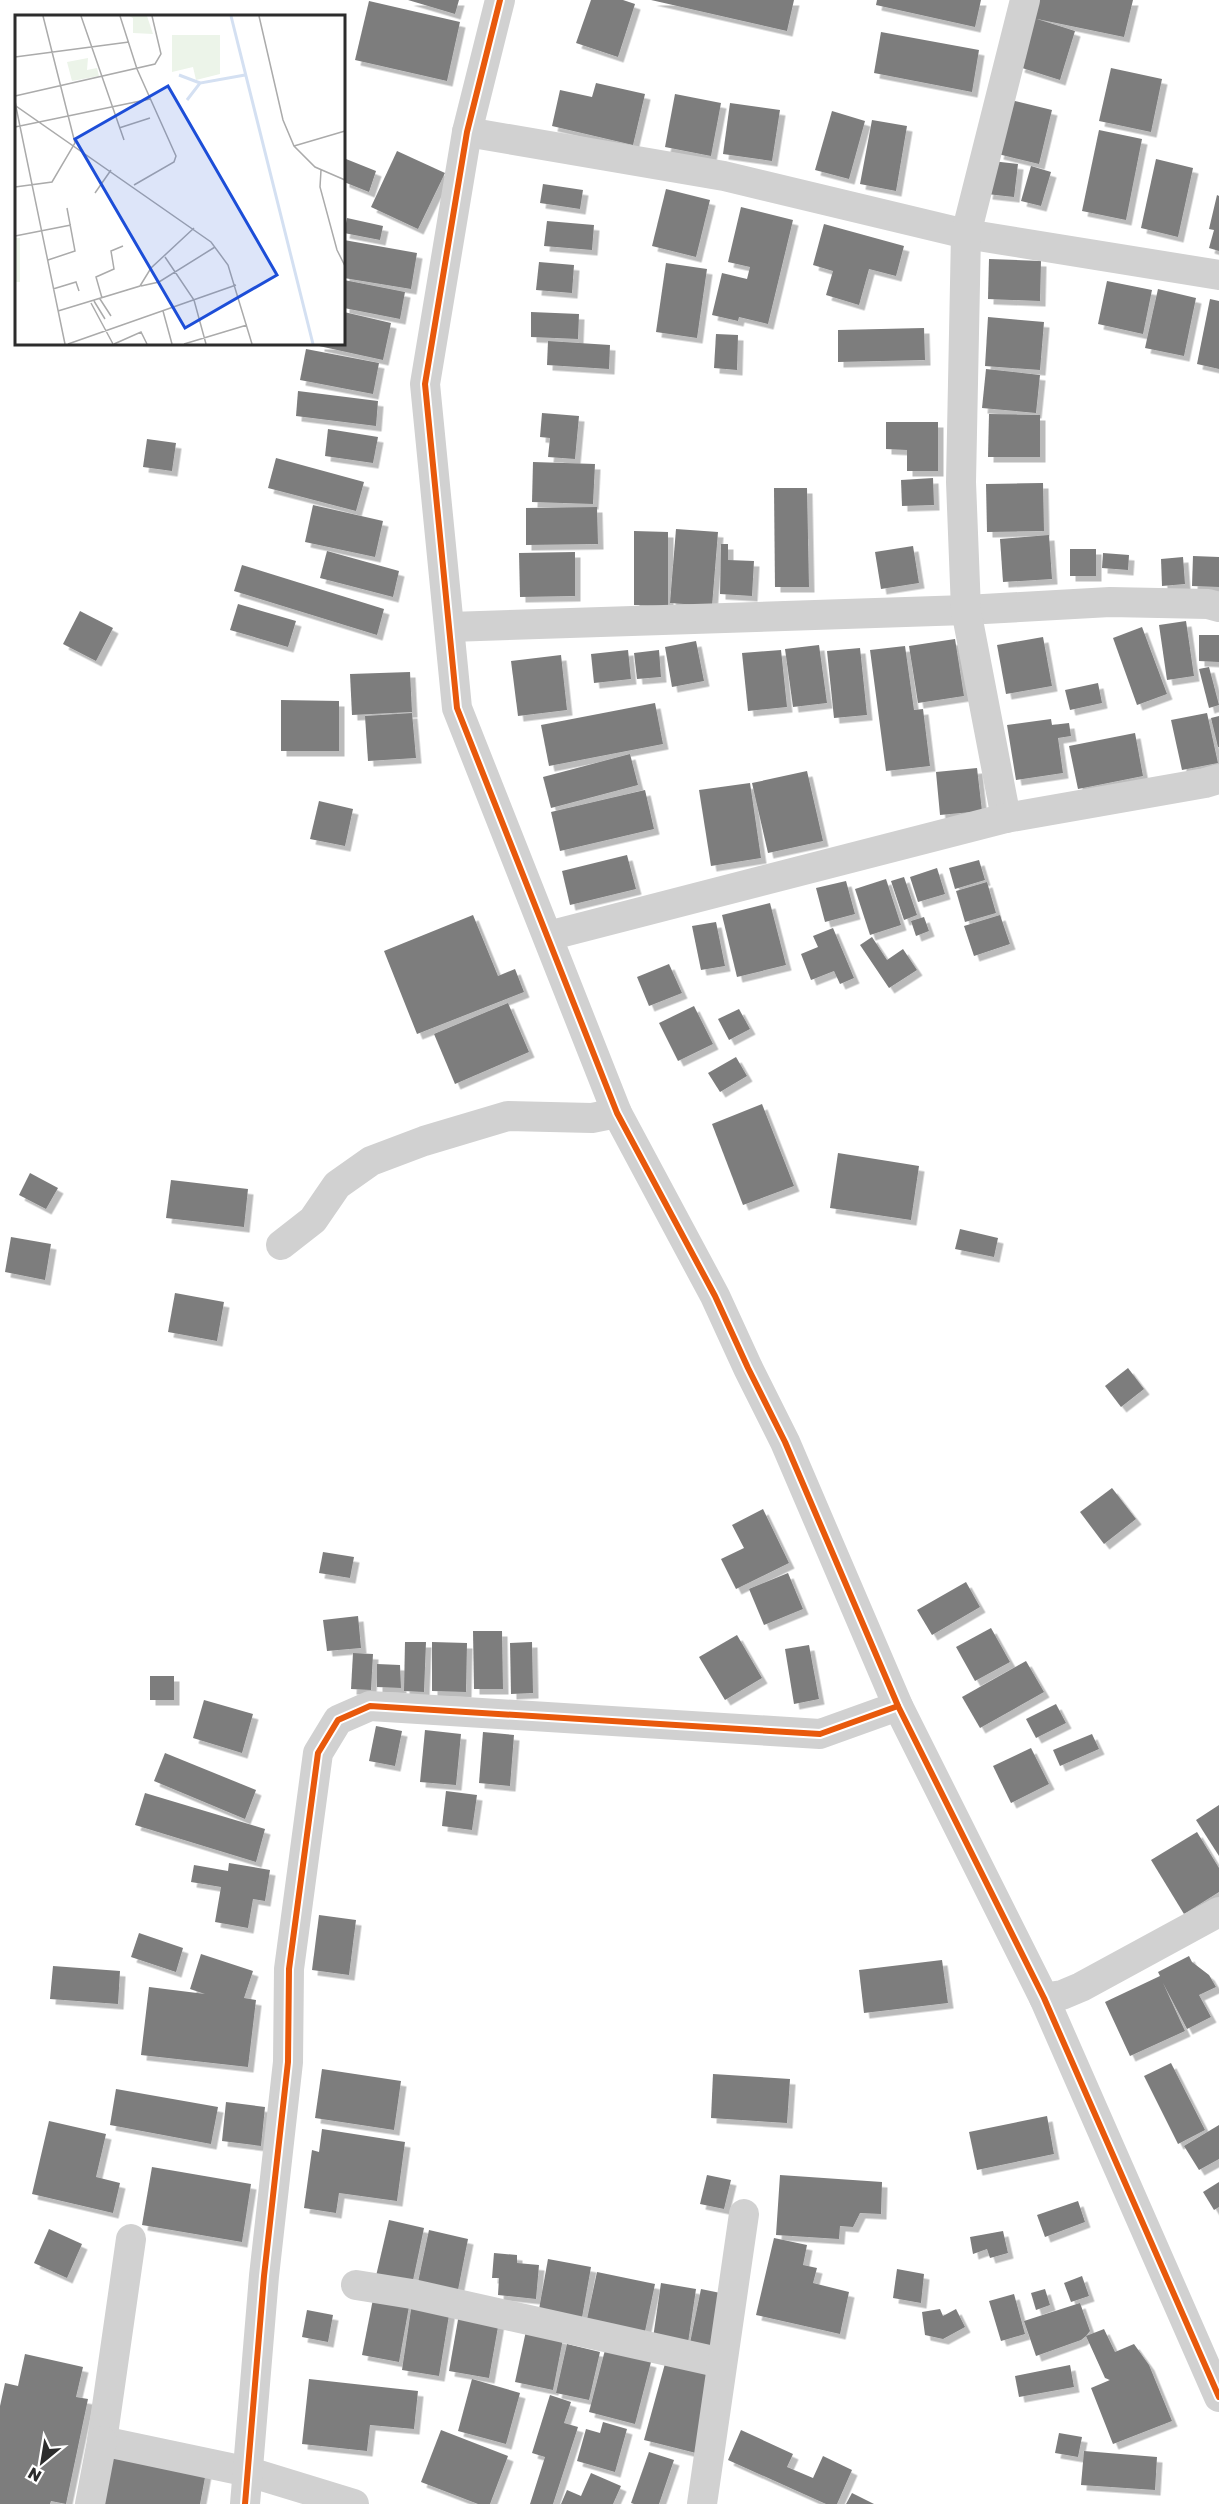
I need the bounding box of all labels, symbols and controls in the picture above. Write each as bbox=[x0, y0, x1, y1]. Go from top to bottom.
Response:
inset map bbox=[15, 15, 345, 345]
north arrow bbox=[12, 2432, 72, 2492]
text: N bbox=[24, 2463, 45, 2487]

